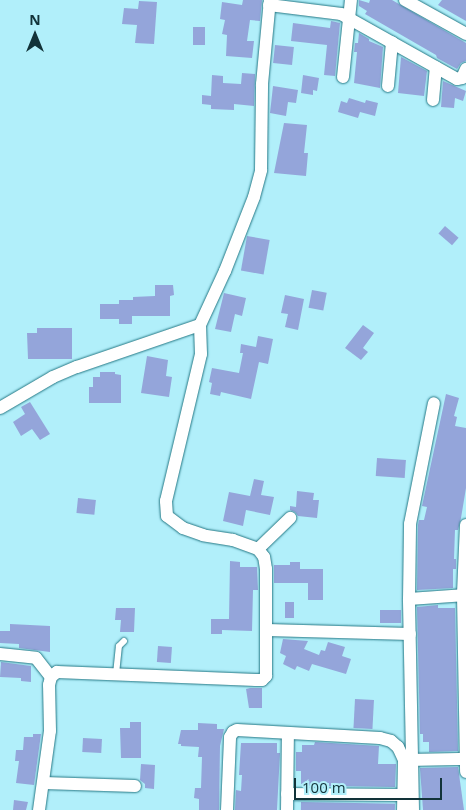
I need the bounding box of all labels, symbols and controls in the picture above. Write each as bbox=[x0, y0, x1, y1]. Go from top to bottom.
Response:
north arrow bbox=[10, 10, 60, 60]
text: N bbox=[29, 10, 41, 29]
scale bar bbox=[296, 768, 444, 800]
text: 100 m bbox=[302, 777, 346, 797]

